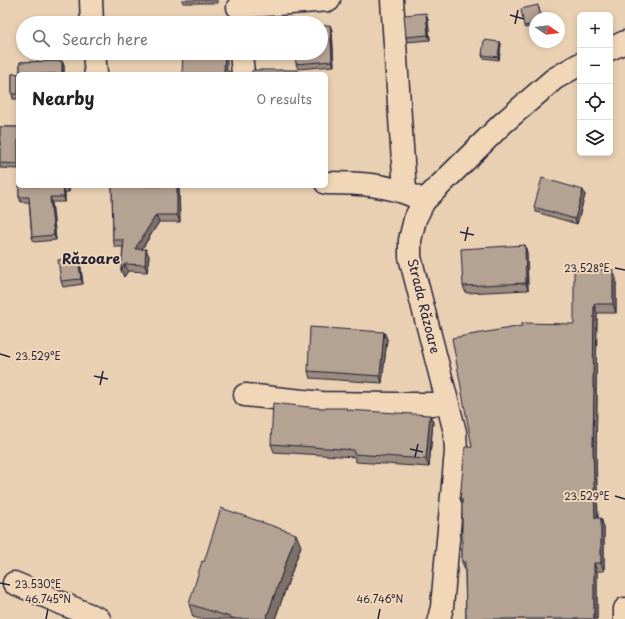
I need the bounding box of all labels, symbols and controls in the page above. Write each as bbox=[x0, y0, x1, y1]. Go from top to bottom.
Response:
north arrow bbox=[529, 12, 565, 48]
map controls bbox=[577, 12, 613, 156]
button: + bbox=[577, 12, 613, 48]
search box bbox=[16, 16, 328, 60]
icon: search bbox=[30, 27, 52, 49]
text: Search here bbox=[62, 27, 148, 50]
button: − bbox=[577, 48, 613, 84]
button: locate bbox=[577, 84, 613, 120]
text: Nearby bbox=[32, 85, 94, 111]
text: 0 results bbox=[257, 89, 312, 108]
button: layers bbox=[577, 120, 613, 156]
district label: Răzoare bbox=[62, 248, 120, 269]
street label: Strada Răzoare bbox=[403, 256, 446, 356]
text: 23.528°E bbox=[564, 260, 610, 275]
text: 23.529°E bbox=[15, 348, 61, 363]
text: 23.529°E bbox=[564, 488, 610, 503]
text: 23.530°E bbox=[15, 576, 61, 591]
text: 46.745°N bbox=[25, 591, 71, 606]
text: 46.746°N bbox=[357, 591, 404, 606]

